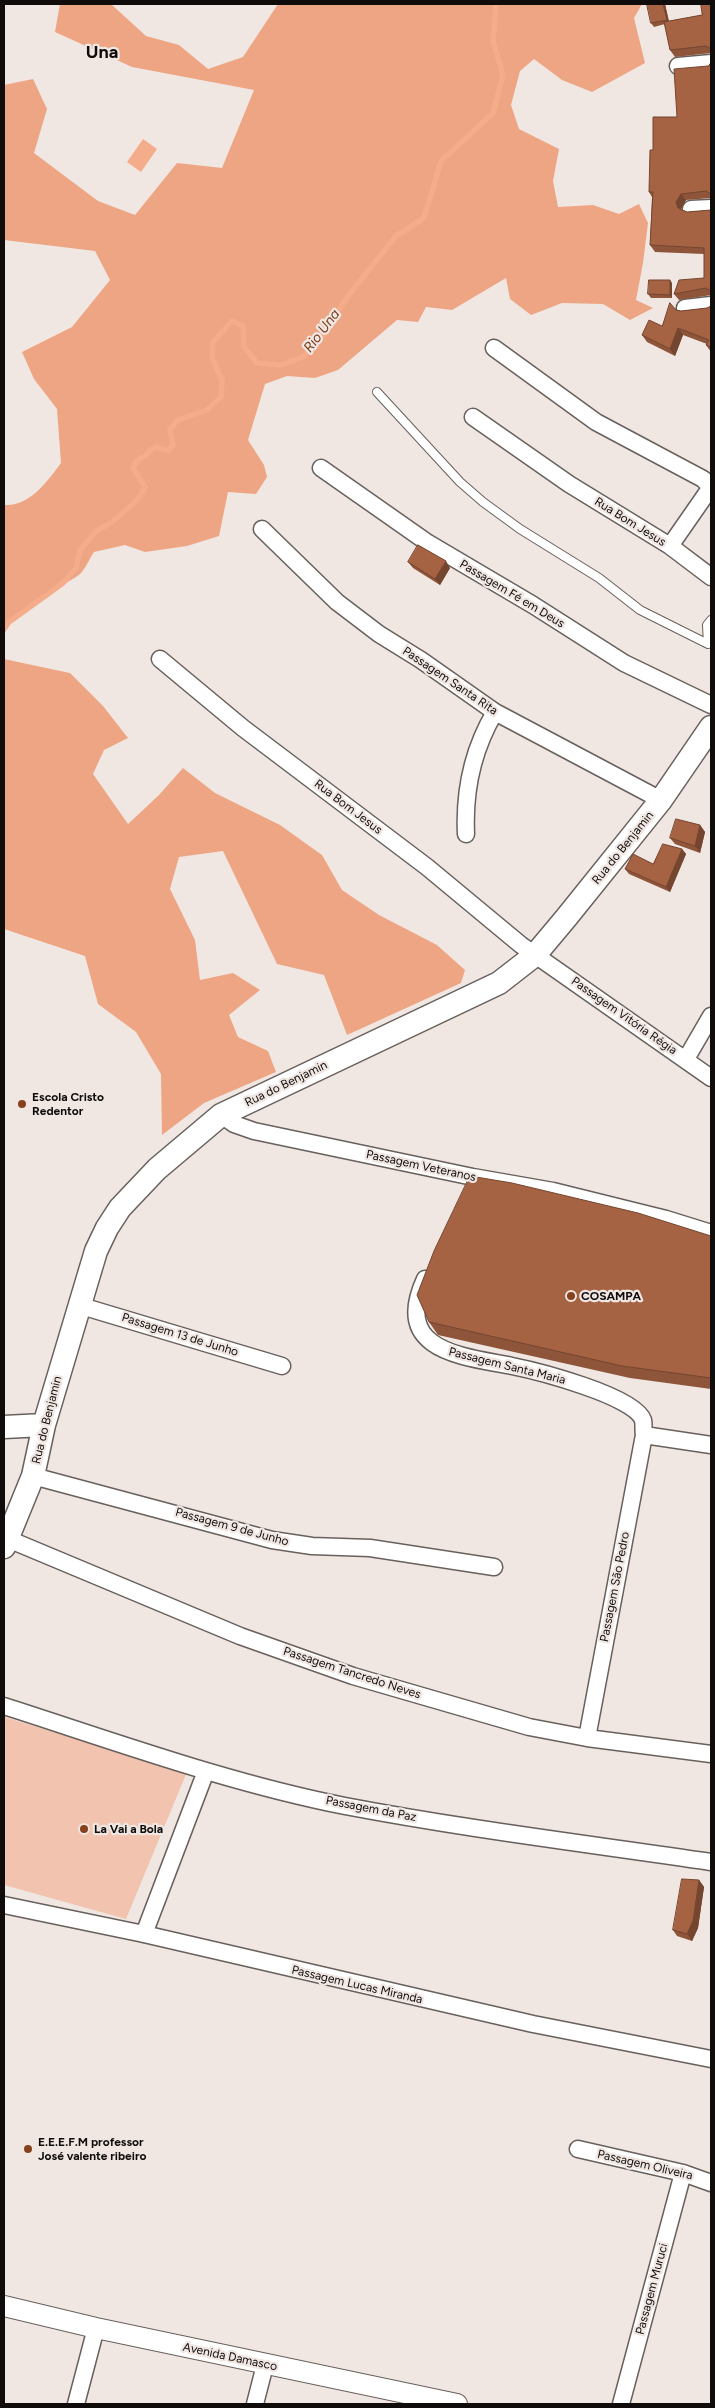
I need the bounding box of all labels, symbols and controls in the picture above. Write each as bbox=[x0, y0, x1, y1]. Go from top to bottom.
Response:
district label: Una bbox=[86, 42, 118, 64]
water label: Rio Una bbox=[300, 306, 344, 356]
street label: Rua Bom Jesus bbox=[592, 494, 668, 550]
street label: Passagem Fé em Deus bbox=[457, 557, 567, 631]
street label: Passagem Santa Rita bbox=[400, 644, 500, 718]
street label: Rua Bom Jesus bbox=[311, 777, 385, 837]
street label: Rua do Benjamin bbox=[589, 809, 657, 887]
street label: Passagem Vitória Régia bbox=[568, 974, 680, 1058]
street label: Rua do Benjamin bbox=[242, 1058, 330, 1110]
place label: Escola Cristo Redentor bbox=[32, 1090, 104, 1118]
marker: Escola Cristo Redentor bbox=[16, 1098, 28, 1110]
street label: Passagem Veteranos bbox=[365, 1147, 477, 1185]
place label: COSAMPA bbox=[581, 1289, 641, 1303]
marker: COSAMPA bbox=[565, 1290, 577, 1302]
street label: Passagem 13 de Junho bbox=[120, 1310, 240, 1360]
street label: Passagem Santa Maria bbox=[447, 1344, 567, 1388]
street label: Rua do Benjamin bbox=[29, 1375, 65, 1465]
street label: Passagem 9 de Junho bbox=[174, 1505, 290, 1549]
street label: Passagem São Pedro bbox=[597, 1531, 633, 1643]
street label: Passagem Tancredo Neves bbox=[281, 1644, 423, 1702]
street label: Passagem da Paz bbox=[324, 1793, 418, 1825]
place label: La Vai a Bola bbox=[94, 1822, 163, 1836]
marker: La Vai a Bola bbox=[78, 1823, 90, 1835]
street label: Passagem Lucas Miranda bbox=[290, 1963, 424, 2007]
place label: E.E.E.F.M professor José valente ribeiro bbox=[38, 2135, 146, 2163]
marker: E.E.E.F.M professor José valente ribeiro bbox=[22, 2143, 34, 2155]
street label: Passagem Oliveira bbox=[596, 2147, 694, 2183]
street label: Passagem Muruci bbox=[633, 2242, 671, 2336]
street label: Avenida Damasco bbox=[182, 2340, 278, 2374]

